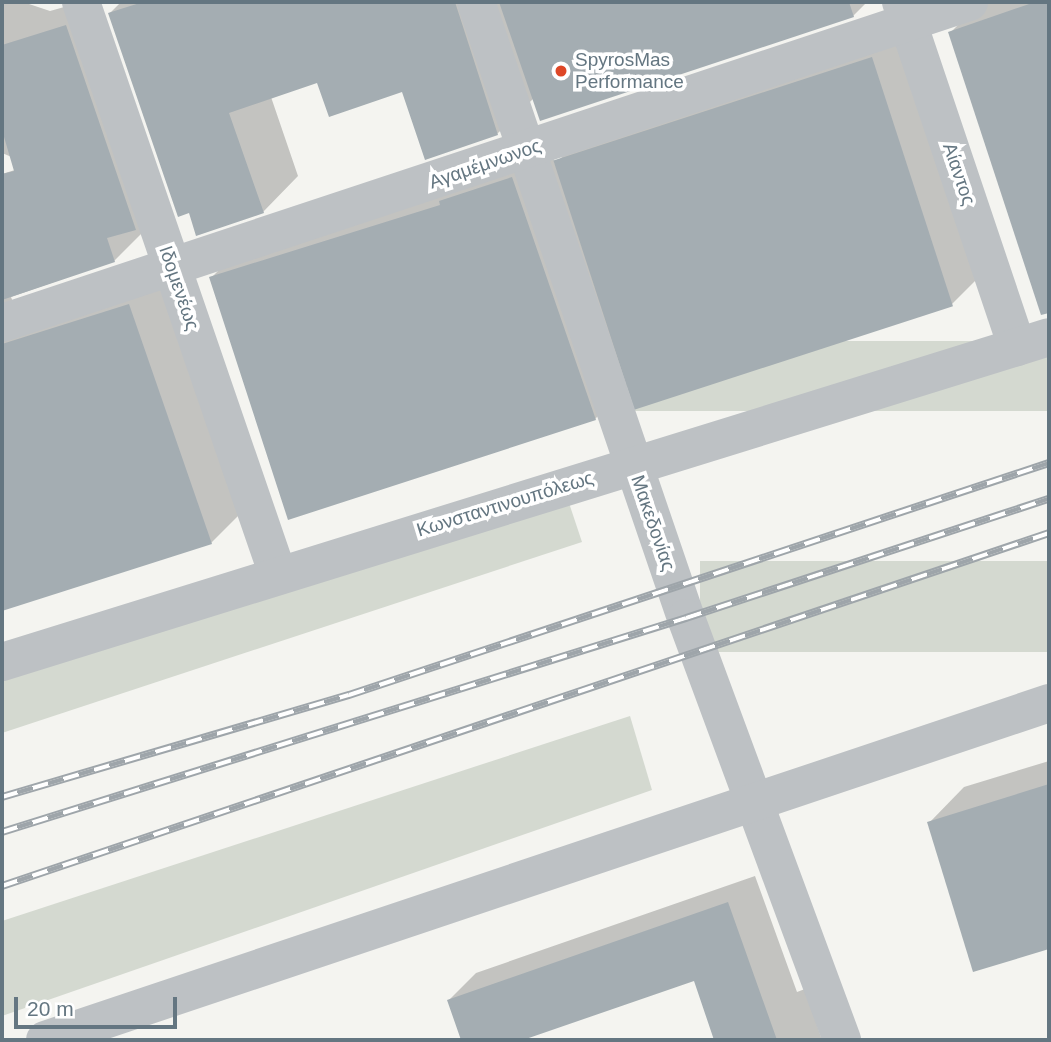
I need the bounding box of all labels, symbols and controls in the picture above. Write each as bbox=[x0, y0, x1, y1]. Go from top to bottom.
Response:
place label: SpyrosMas Performance bbox=[575, 49, 684, 93]
marker: SpyrosMas Performance bbox=[553, 63, 569, 79]
street label: Αγαμέμνωνος bbox=[426, 134, 544, 194]
street label: Αίαντος bbox=[938, 140, 980, 208]
street label: Ιδομενέως bbox=[154, 243, 204, 333]
street label: Κωνσταντινουπόλεως bbox=[414, 466, 596, 542]
street label: Μακεδονίας bbox=[626, 472, 680, 574]
scale bar bbox=[18, 982, 180, 1026]
text: 20 m bbox=[27, 997, 74, 1020]

